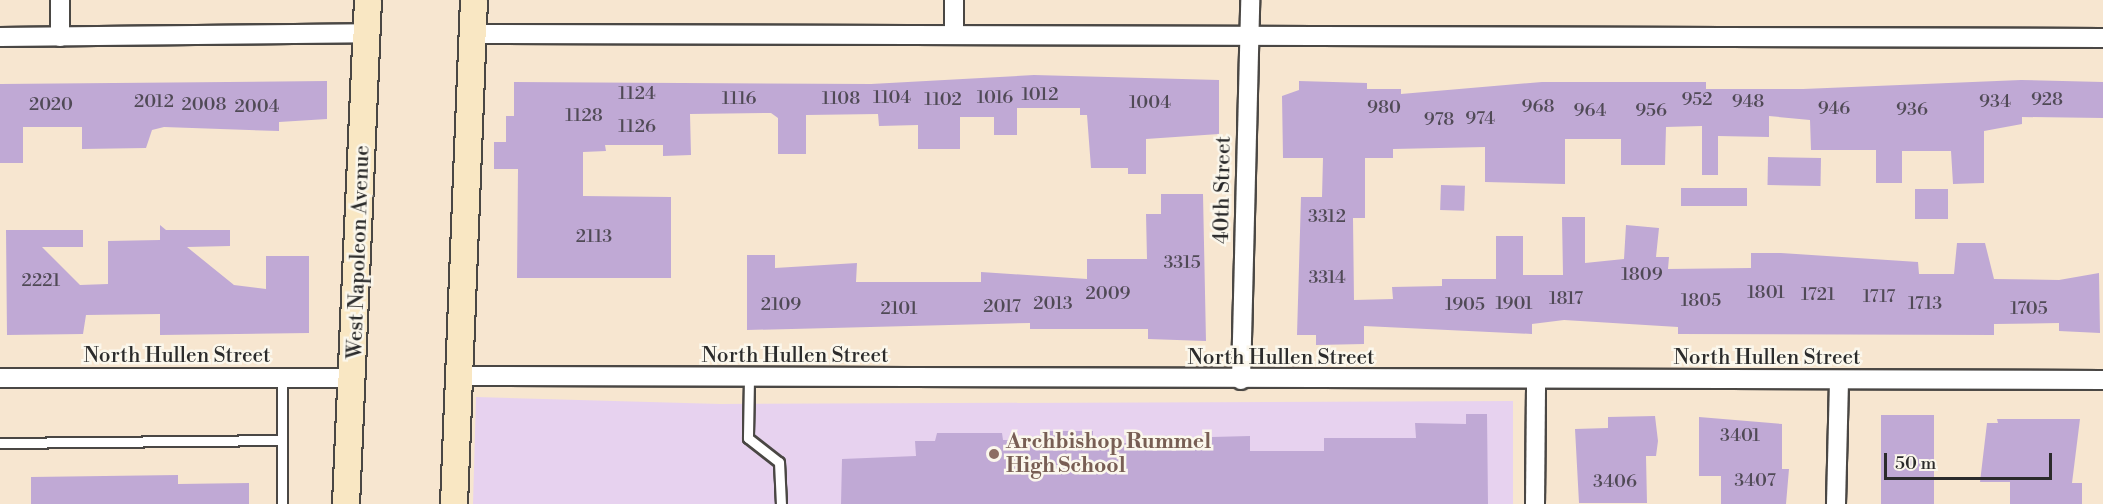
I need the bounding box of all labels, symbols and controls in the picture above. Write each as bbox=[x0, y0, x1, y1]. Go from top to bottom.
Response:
house number: 1124 bbox=[618, 83, 656, 105]
house number: 1012 bbox=[1022, 84, 1058, 106]
house number: 1104 bbox=[873, 87, 911, 109]
house number: 1016 bbox=[977, 87, 1013, 109]
house number: 1116 bbox=[722, 88, 756, 110]
house number: 1108 bbox=[822, 88, 860, 110]
house number: 1102 bbox=[924, 89, 962, 111]
house number: 952 bbox=[1681, 89, 1713, 111]
house number: 928 bbox=[2031, 89, 2063, 111]
house number: 2012 bbox=[134, 91, 174, 113]
house number: 948 bbox=[1732, 91, 1764, 113]
house number: 934 bbox=[1979, 91, 2011, 113]
house number: 1004 bbox=[1129, 92, 1171, 114]
house number: 2020 bbox=[29, 94, 73, 116]
house number: 2008 bbox=[181, 94, 227, 116]
house number: 2004 bbox=[235, 96, 279, 118]
house number: 968 bbox=[1522, 96, 1554, 118]
house number: 980 bbox=[1367, 97, 1401, 119]
house number: 946 bbox=[1818, 98, 1850, 120]
house number: 936 bbox=[1896, 99, 1928, 121]
house number: 964 bbox=[1574, 100, 1606, 122]
house number: 956 bbox=[1635, 100, 1667, 122]
house number: 1128 bbox=[565, 105, 603, 127]
house number: 974 bbox=[1465, 108, 1495, 130]
house number: 978 bbox=[1424, 109, 1454, 131]
house number: 1126 bbox=[618, 116, 656, 138]
street label: 40th Street bbox=[1209, 136, 1237, 244]
street label: West Napoleon Avenue bbox=[343, 145, 375, 359]
house number: 3312 bbox=[1308, 206, 1346, 228]
house number: 2113 bbox=[576, 226, 612, 248]
house number: 3315 bbox=[1163, 252, 1201, 274]
house number: 1809 bbox=[1621, 264, 1663, 286]
house number: 3314 bbox=[1308, 267, 1346, 289]
house number: 2221 bbox=[22, 270, 60, 292]
house number: 1801 bbox=[1747, 282, 1785, 304]
house number: 2009 bbox=[1085, 283, 1131, 305]
house number: 1721 bbox=[1801, 284, 1835, 306]
house number: 1717 bbox=[1863, 286, 1895, 308]
house number: 1817 bbox=[1549, 288, 1583, 310]
house number: 1805 bbox=[1681, 290, 1721, 312]
house number: 2013 bbox=[1033, 293, 1073, 315]
house number: 1901 bbox=[1495, 293, 1533, 315]
house number: 1713 bbox=[1908, 293, 1942, 315]
house number: 2109 bbox=[761, 294, 801, 316]
house number: 1905 bbox=[1445, 294, 1485, 316]
house number: 2017 bbox=[983, 296, 1021, 318]
house number: 2101 bbox=[881, 298, 917, 320]
house number: 1705 bbox=[2010, 298, 2048, 320]
street label: North Hullen Street bbox=[83, 343, 271, 369]
street label: North Hullen Street bbox=[701, 343, 889, 369]
street label: North Hullen Street bbox=[1187, 345, 1375, 371]
street label: North Hullen Street bbox=[1673, 345, 1861, 371]
house number: 3401 bbox=[1720, 425, 1760, 447]
place label: Archbishop Rummel High School bbox=[1006, 429, 1211, 479]
scale bar bbox=[1887, 441, 2055, 479]
marker: Archbishop Rummel High School bbox=[987, 447, 1001, 461]
text: 50 m bbox=[1895, 452, 1936, 475]
house number: 3407 bbox=[1734, 470, 1776, 492]
house number: 3406 bbox=[1593, 471, 1637, 493]

